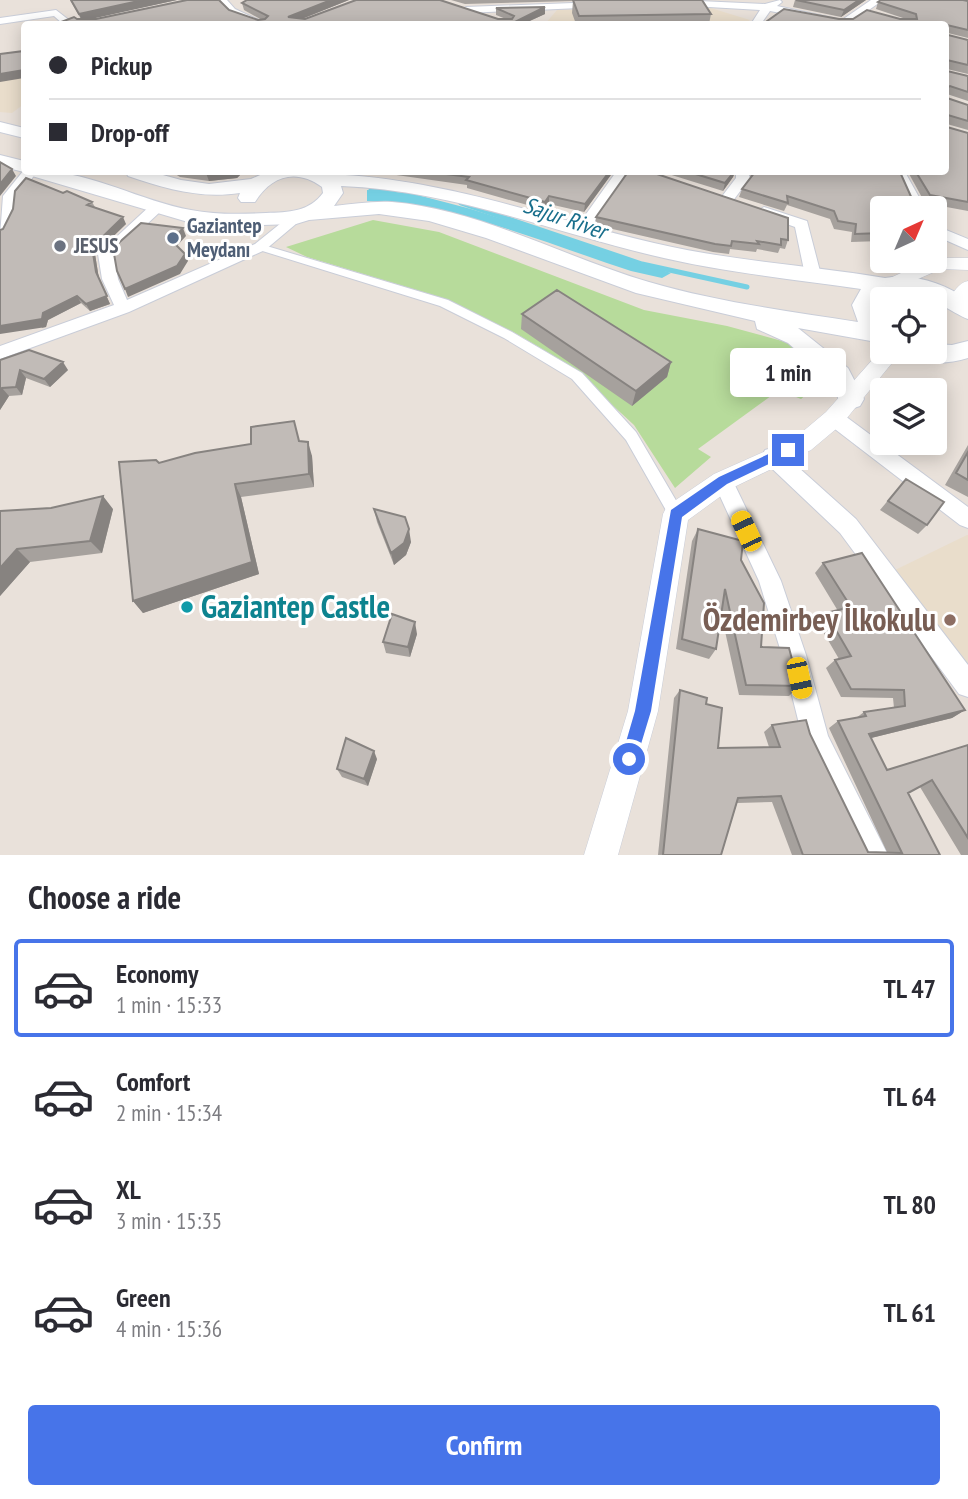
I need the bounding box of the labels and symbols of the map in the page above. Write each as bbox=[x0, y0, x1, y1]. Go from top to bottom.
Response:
water label: Sajur River bbox=[520, 190, 614, 246]
north arrow bbox=[870, 196, 947, 273]
place label: Gaziantep Meydanı bbox=[187, 212, 262, 263]
marker: Gaziantep Meydanı bbox=[165, 230, 181, 246]
place label: JESUS bbox=[73, 232, 118, 259]
marker: JESUS bbox=[52, 238, 68, 254]
callout: 1 min bbox=[730, 349, 846, 398]
route end bbox=[772, 434, 804, 466]
car bbox=[728, 508, 765, 554]
place label: Gaziantep Castle bbox=[201, 585, 390, 627]
place label: Özdemirbey İlkokulu bbox=[703, 598, 936, 640]
marker: Gaziantep Castle bbox=[179, 599, 195, 615]
marker: Özdemirbey İlkokulu bbox=[942, 612, 958, 628]
car bbox=[785, 655, 814, 701]
route start bbox=[613, 743, 645, 775]

